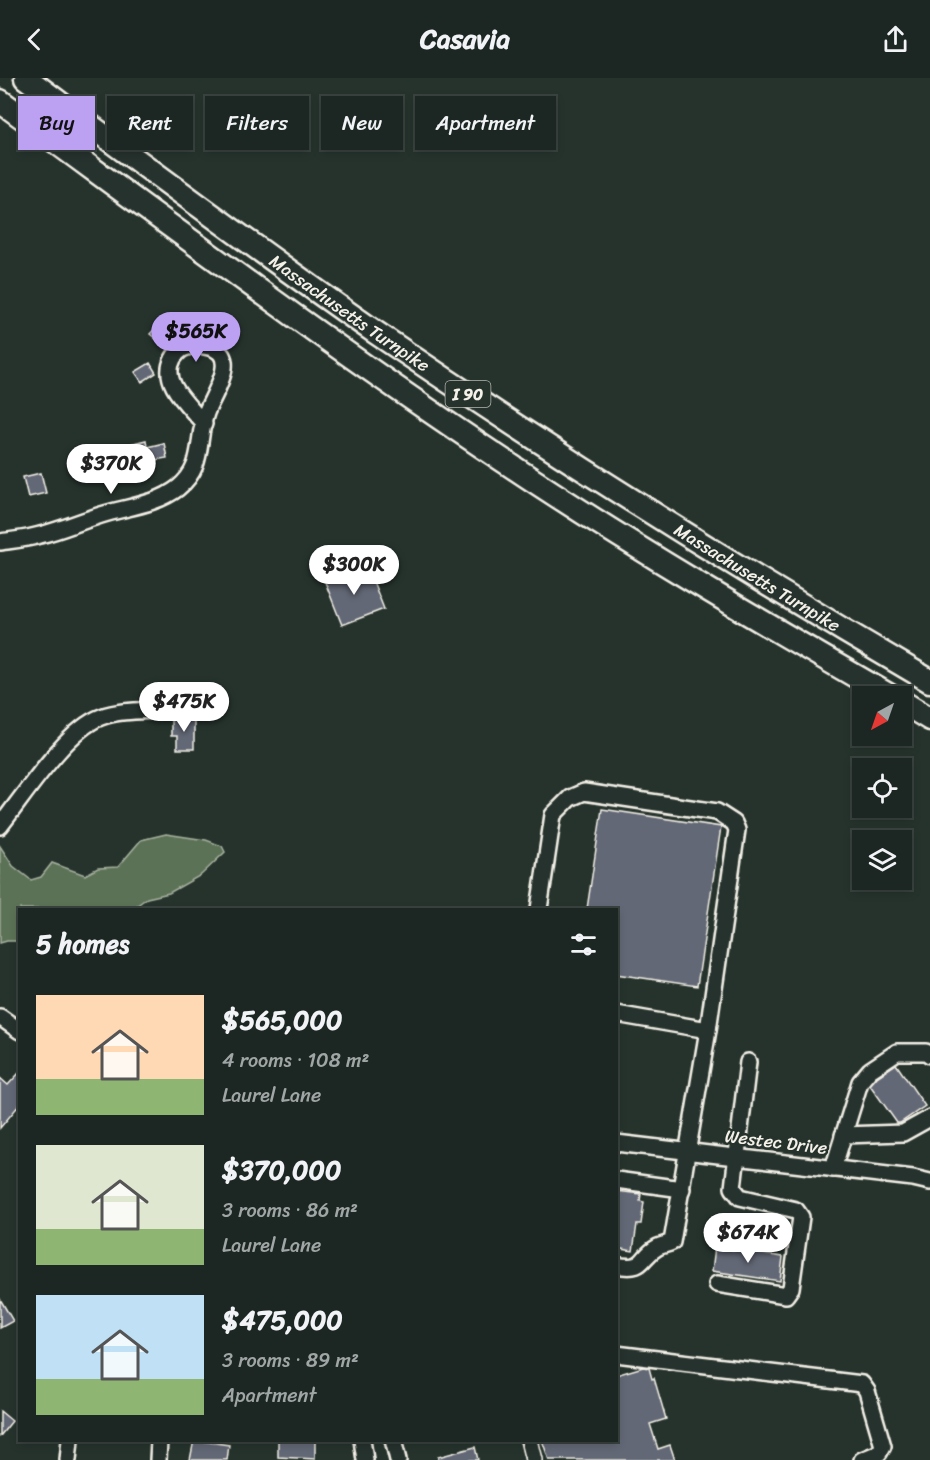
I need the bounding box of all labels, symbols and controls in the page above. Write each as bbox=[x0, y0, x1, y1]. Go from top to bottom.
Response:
text: Casavia bbox=[420, 15, 510, 63]
icon: back bbox=[18, 23, 51, 56]
icon: share bbox=[879, 23, 912, 56]
chip: Buy bbox=[18, 96, 95, 150]
chip: Rent bbox=[107, 96, 193, 150]
chip: Filters bbox=[205, 96, 309, 150]
chip: New bbox=[321, 96, 403, 150]
chip: Apartment bbox=[415, 96, 556, 150]
street label: Massachusetts Turnpike bbox=[262, 246, 437, 381]
pin: $565K bbox=[154, 312, 238, 363]
text: $565K bbox=[165, 314, 227, 349]
road number: I 90 bbox=[446, 381, 490, 407]
pin: $370K bbox=[69, 444, 153, 495]
text: $370K bbox=[81, 446, 141, 481]
street label: Massachusetts Turnpike bbox=[668, 514, 847, 641]
pin: $300K bbox=[312, 545, 396, 596]
text: $300K bbox=[323, 547, 385, 582]
pin: $475K bbox=[142, 682, 226, 733]
text: $475K bbox=[153, 684, 215, 719]
north arrow bbox=[852, 686, 912, 746]
map controls bbox=[852, 686, 912, 890]
button: locate bbox=[852, 758, 912, 818]
button: layers bbox=[852, 830, 912, 890]
text: 5 homes bbox=[36, 921, 129, 967]
icon: filters bbox=[567, 928, 600, 961]
text: $565,000 bbox=[222, 997, 342, 1043]
icon: home bbox=[84, 1019, 156, 1091]
text: 4 rooms · 108 m² bbox=[222, 1043, 369, 1078]
text: Laurel Lane bbox=[222, 1078, 321, 1113]
street label: Westec Drive bbox=[723, 1120, 829, 1164]
text: $370,000 bbox=[222, 1147, 341, 1193]
icon: home bbox=[84, 1169, 156, 1241]
text: 3 rooms · 86 m² bbox=[222, 1193, 358, 1228]
pin: $674K bbox=[706, 1213, 790, 1264]
text: $674K bbox=[718, 1215, 778, 1250]
text: Laurel Lane bbox=[222, 1228, 321, 1263]
text: $475,000 bbox=[222, 1297, 343, 1343]
icon: home bbox=[84, 1319, 156, 1391]
text: 3 rooms · 89 m² bbox=[222, 1343, 359, 1378]
text: Apartment bbox=[222, 1378, 316, 1413]

